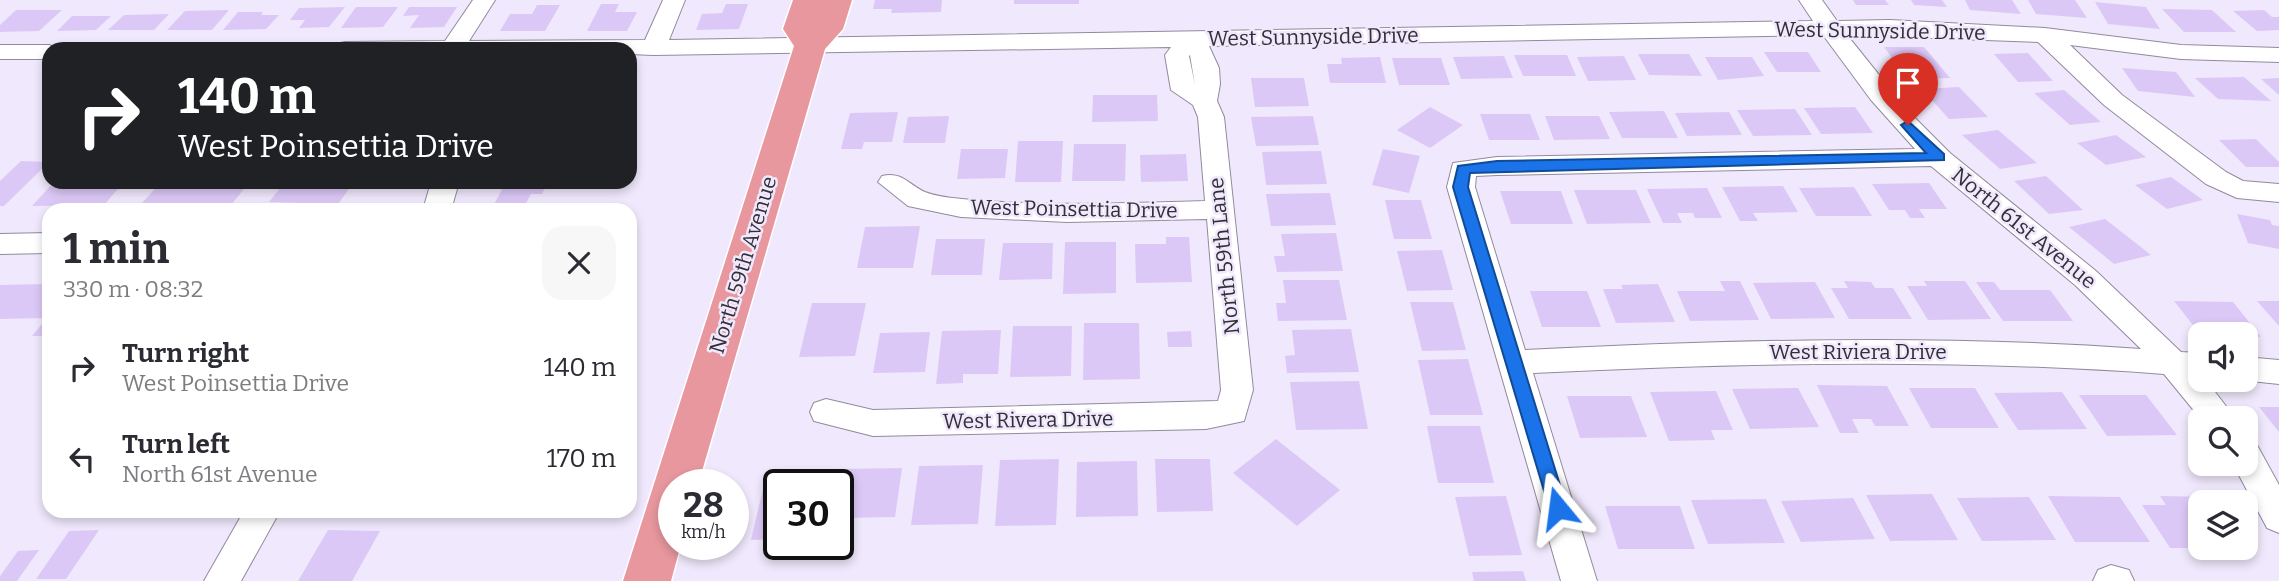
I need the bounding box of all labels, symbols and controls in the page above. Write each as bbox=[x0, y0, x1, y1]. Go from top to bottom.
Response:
street label: West Sunnyside Drive bbox=[1774, 16, 1986, 46]
street label: West Sunnyside Drive bbox=[1207, 22, 1419, 52]
pin bbox=[1878, 53, 1938, 125]
icon: arrive bbox=[1889, 64, 1927, 102]
text: 140 m bbox=[178, 67, 316, 126]
icon: right bbox=[63, 70, 154, 161]
text: West Poinsettia Drive bbox=[178, 127, 494, 165]
street label: North 61st Avenue bbox=[1946, 162, 2102, 294]
street label: North 59th Avenue bbox=[704, 173, 782, 357]
street label: North 59th Lane bbox=[1203, 176, 1245, 336]
street label: West Poinsettia Drive bbox=[970, 194, 1178, 224]
text: 1 min bbox=[63, 224, 169, 274]
button: close bbox=[542, 226, 616, 300]
text: 330 m · 08:32 bbox=[63, 275, 203, 303]
map controls bbox=[2188, 322, 2258, 560]
button: sound bbox=[2188, 322, 2258, 392]
text: Turn right bbox=[122, 338, 249, 369]
street label: West Riviera Drive bbox=[1769, 339, 1947, 365]
icon: right bbox=[63, 349, 101, 387]
text: 140 m bbox=[544, 352, 616, 383]
text: West Poinsettia Drive bbox=[122, 369, 349, 397]
street label: West Rivera Drive bbox=[942, 406, 1114, 434]
button: search bbox=[2188, 406, 2258, 476]
text: Turn left bbox=[122, 429, 230, 460]
icon: left bbox=[63, 440, 101, 478]
text: 170 m bbox=[546, 443, 616, 474]
text: North 61st Avenue bbox=[122, 460, 318, 488]
speed limit sign: 30 bbox=[763, 469, 854, 560]
position arrow bbox=[1521, 471, 1595, 545]
text: 28 bbox=[683, 484, 724, 526]
button: layers bbox=[2188, 490, 2258, 560]
text: km/h bbox=[681, 521, 726, 543]

